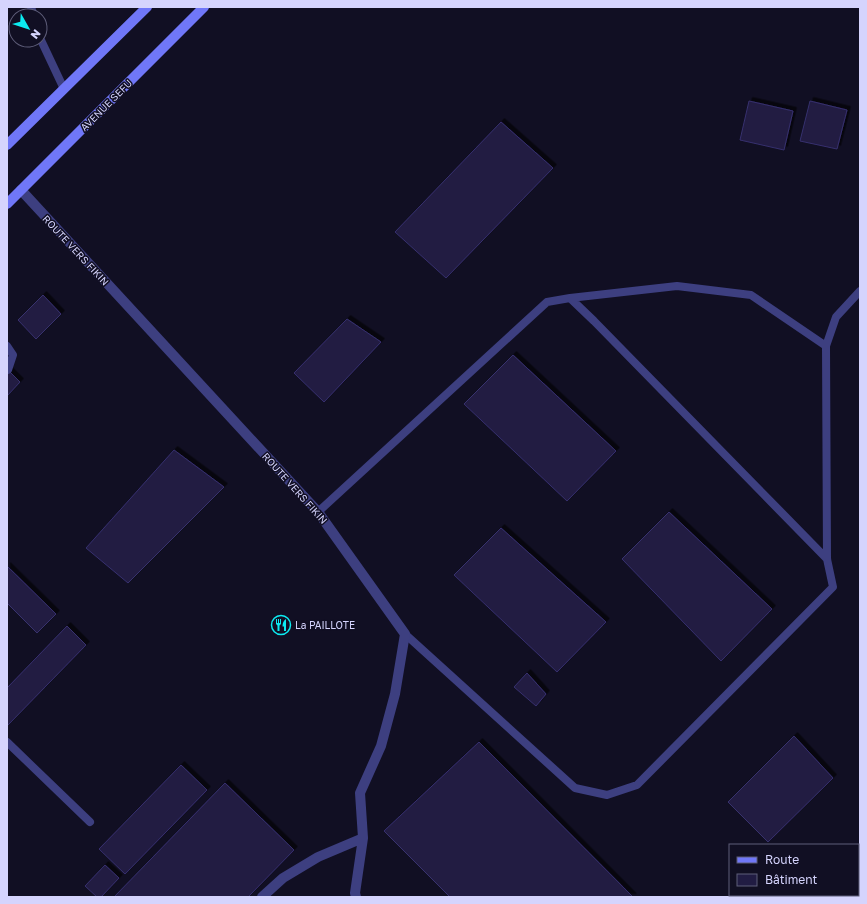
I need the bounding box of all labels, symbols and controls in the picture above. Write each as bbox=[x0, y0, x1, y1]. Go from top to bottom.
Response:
north arrow bbox=[8, 8, 48, 48]
text: N bbox=[28, 27, 44, 42]
street label: AVENUE SEFU bbox=[78, 77, 134, 133]
street label: ROUTE VERS FIKIN bbox=[40, 212, 112, 288]
street label: ROUTE VERS FIKIN bbox=[260, 450, 330, 526]
restaurant icon: La PAILLOTE bbox=[270, 614, 292, 636]
place label: La PAILLOTE bbox=[295, 619, 355, 631]
legend bbox=[729, 844, 859, 896]
text: Route bbox=[765, 852, 799, 867]
text: Bâtiment bbox=[765, 872, 818, 887]

